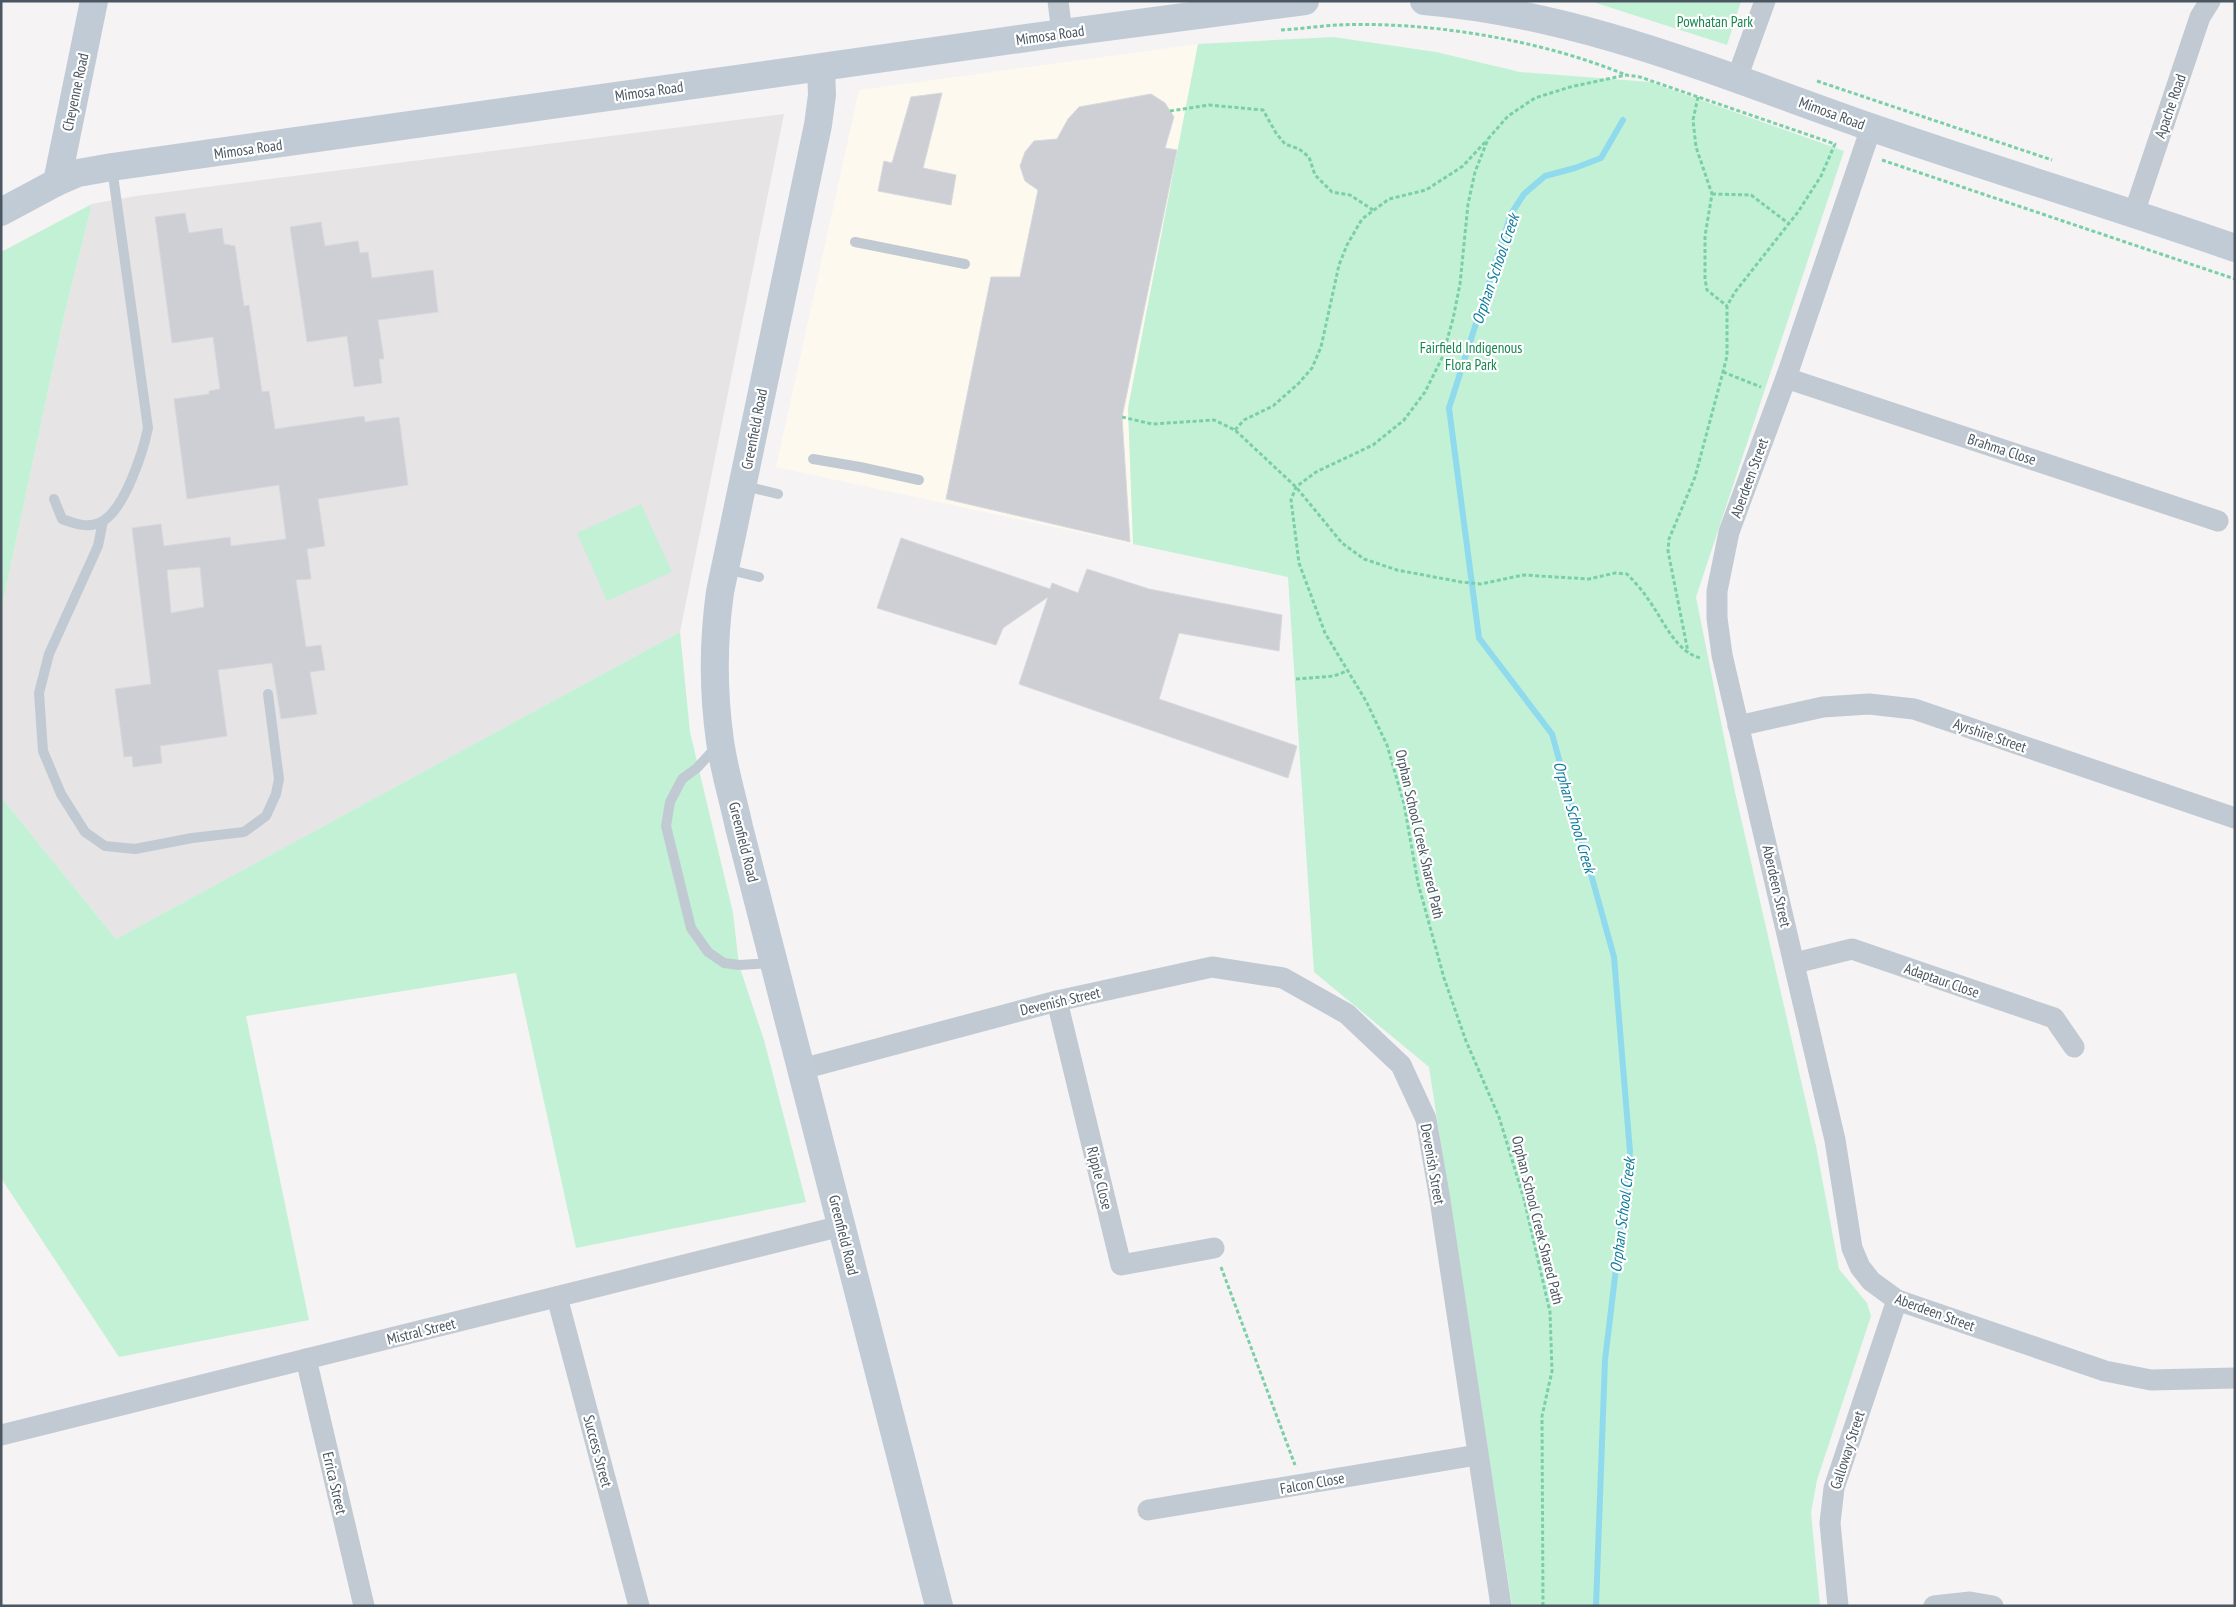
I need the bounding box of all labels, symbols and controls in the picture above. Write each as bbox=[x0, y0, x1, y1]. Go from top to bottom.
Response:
park label: Powhatan Park bbox=[1677, 12, 1753, 31]
street label: Mimosa Road bbox=[1015, 21, 1085, 49]
street label: Cheyenne Road bbox=[57, 51, 93, 133]
street label: Apache Road bbox=[2150, 71, 2190, 141]
street label: Mimosa Road bbox=[614, 77, 684, 105]
street label: Mimosa Road bbox=[1796, 92, 1868, 134]
street label: Mimosa Road bbox=[213, 135, 283, 163]
water label: Orphan School Creek bbox=[1467, 210, 1524, 327]
park label: Fairfield Indigenous Flora Park bbox=[1420, 338, 1522, 374]
street label: Greenfield Road bbox=[737, 387, 771, 471]
street label: Brahma Close bbox=[1965, 429, 2039, 469]
street label: Aberdeen Street bbox=[1726, 436, 1772, 520]
street label: Ayrshire Street bbox=[1951, 714, 2029, 756]
street label: Orphan School Creek Shared Path bbox=[1391, 748, 1449, 920]
water label: Orphan School Creek bbox=[1549, 759, 1601, 877]
street label: Greenfield Road bbox=[725, 800, 763, 884]
street label: Aberdeen Street bbox=[1758, 843, 1796, 929]
street label: Adaptaur Close bbox=[1902, 958, 1982, 1002]
street label: Devenish Street bbox=[1018, 983, 1102, 1019]
street label: Devenish Street bbox=[1417, 1122, 1449, 1206]
street label: Orphan School Creek Shared Path bbox=[1508, 1134, 1568, 1306]
street label: Ripple Close bbox=[1083, 1144, 1117, 1212]
water label: Orphan School Creek bbox=[1605, 1155, 1639, 1273]
street label: Greenfield Road bbox=[825, 1193, 863, 1277]
street label: Aberdeen Street bbox=[1893, 1289, 1977, 1335]
street label: Mistral Street bbox=[385, 1313, 457, 1349]
street label: Galloway Street bbox=[1825, 1409, 1869, 1491]
street label: Success Street bbox=[579, 1413, 617, 1489]
street label: Errica Street bbox=[319, 1450, 351, 1516]
street label: Falcon Close bbox=[1278, 1468, 1346, 1498]

